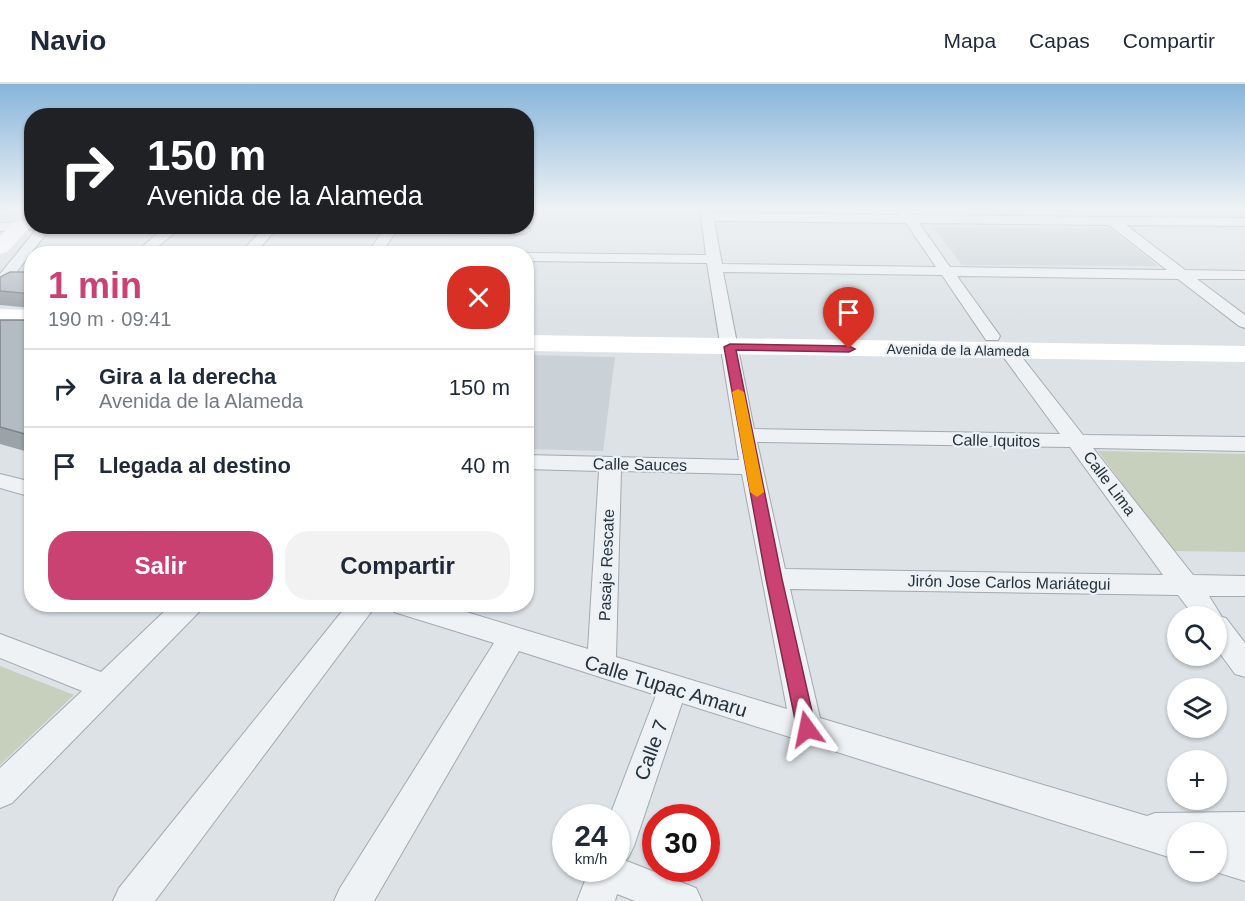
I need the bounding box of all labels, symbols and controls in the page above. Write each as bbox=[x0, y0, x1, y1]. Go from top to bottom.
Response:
text: Navio bbox=[30, 25, 106, 56]
text: Mapa bbox=[944, 29, 996, 52]
text: Capas bbox=[1029, 29, 1090, 52]
text: Compartir bbox=[1123, 29, 1215, 52]
icon: right bbox=[48, 132, 126, 210]
text: 150 m bbox=[147, 132, 266, 179]
text: Avenida de la Alameda bbox=[147, 181, 423, 211]
text: 1 min bbox=[48, 265, 142, 306]
button: close bbox=[447, 266, 510, 329]
pin bbox=[823, 287, 874, 349]
icon: arrive bbox=[832, 296, 865, 329]
text: 190 m · 09:41 bbox=[48, 308, 171, 330]
street label: Avenida de la Alameda bbox=[886, 341, 1030, 359]
text: Gira a la derecha bbox=[99, 364, 276, 389]
icon: right bbox=[48, 372, 81, 405]
text: 150 m bbox=[449, 375, 510, 400]
text: Avenida de la Alameda bbox=[99, 390, 303, 412]
street label: Calle Iquitos bbox=[952, 431, 1040, 450]
street label: Calle Lima bbox=[1080, 448, 1139, 519]
icon: arrive bbox=[48, 450, 81, 483]
text: Llegada al destino bbox=[99, 453, 291, 478]
text: 40 m bbox=[461, 453, 510, 478]
street label: Calle Sauces bbox=[593, 455, 687, 474]
street label: Pasaje Rescate bbox=[596, 509, 617, 621]
button: Salir bbox=[48, 531, 273, 600]
button: Compartir bbox=[285, 531, 510, 600]
street label: Jirón Jose Carlos Mariátegui bbox=[907, 572, 1110, 593]
map controls bbox=[1167, 606, 1227, 882]
button: search bbox=[1167, 606, 1227, 666]
street label: Calle Tupac Amaru bbox=[582, 651, 750, 721]
button: layers bbox=[1167, 678, 1227, 738]
position arrow bbox=[775, 697, 839, 761]
street label: Calle 7 bbox=[630, 717, 672, 783]
button: + bbox=[1167, 750, 1227, 810]
speed limit sign: 30 bbox=[642, 804, 720, 882]
text: 24 bbox=[574, 819, 608, 852]
button: − bbox=[1167, 822, 1227, 882]
text: km/h bbox=[575, 850, 607, 867]

